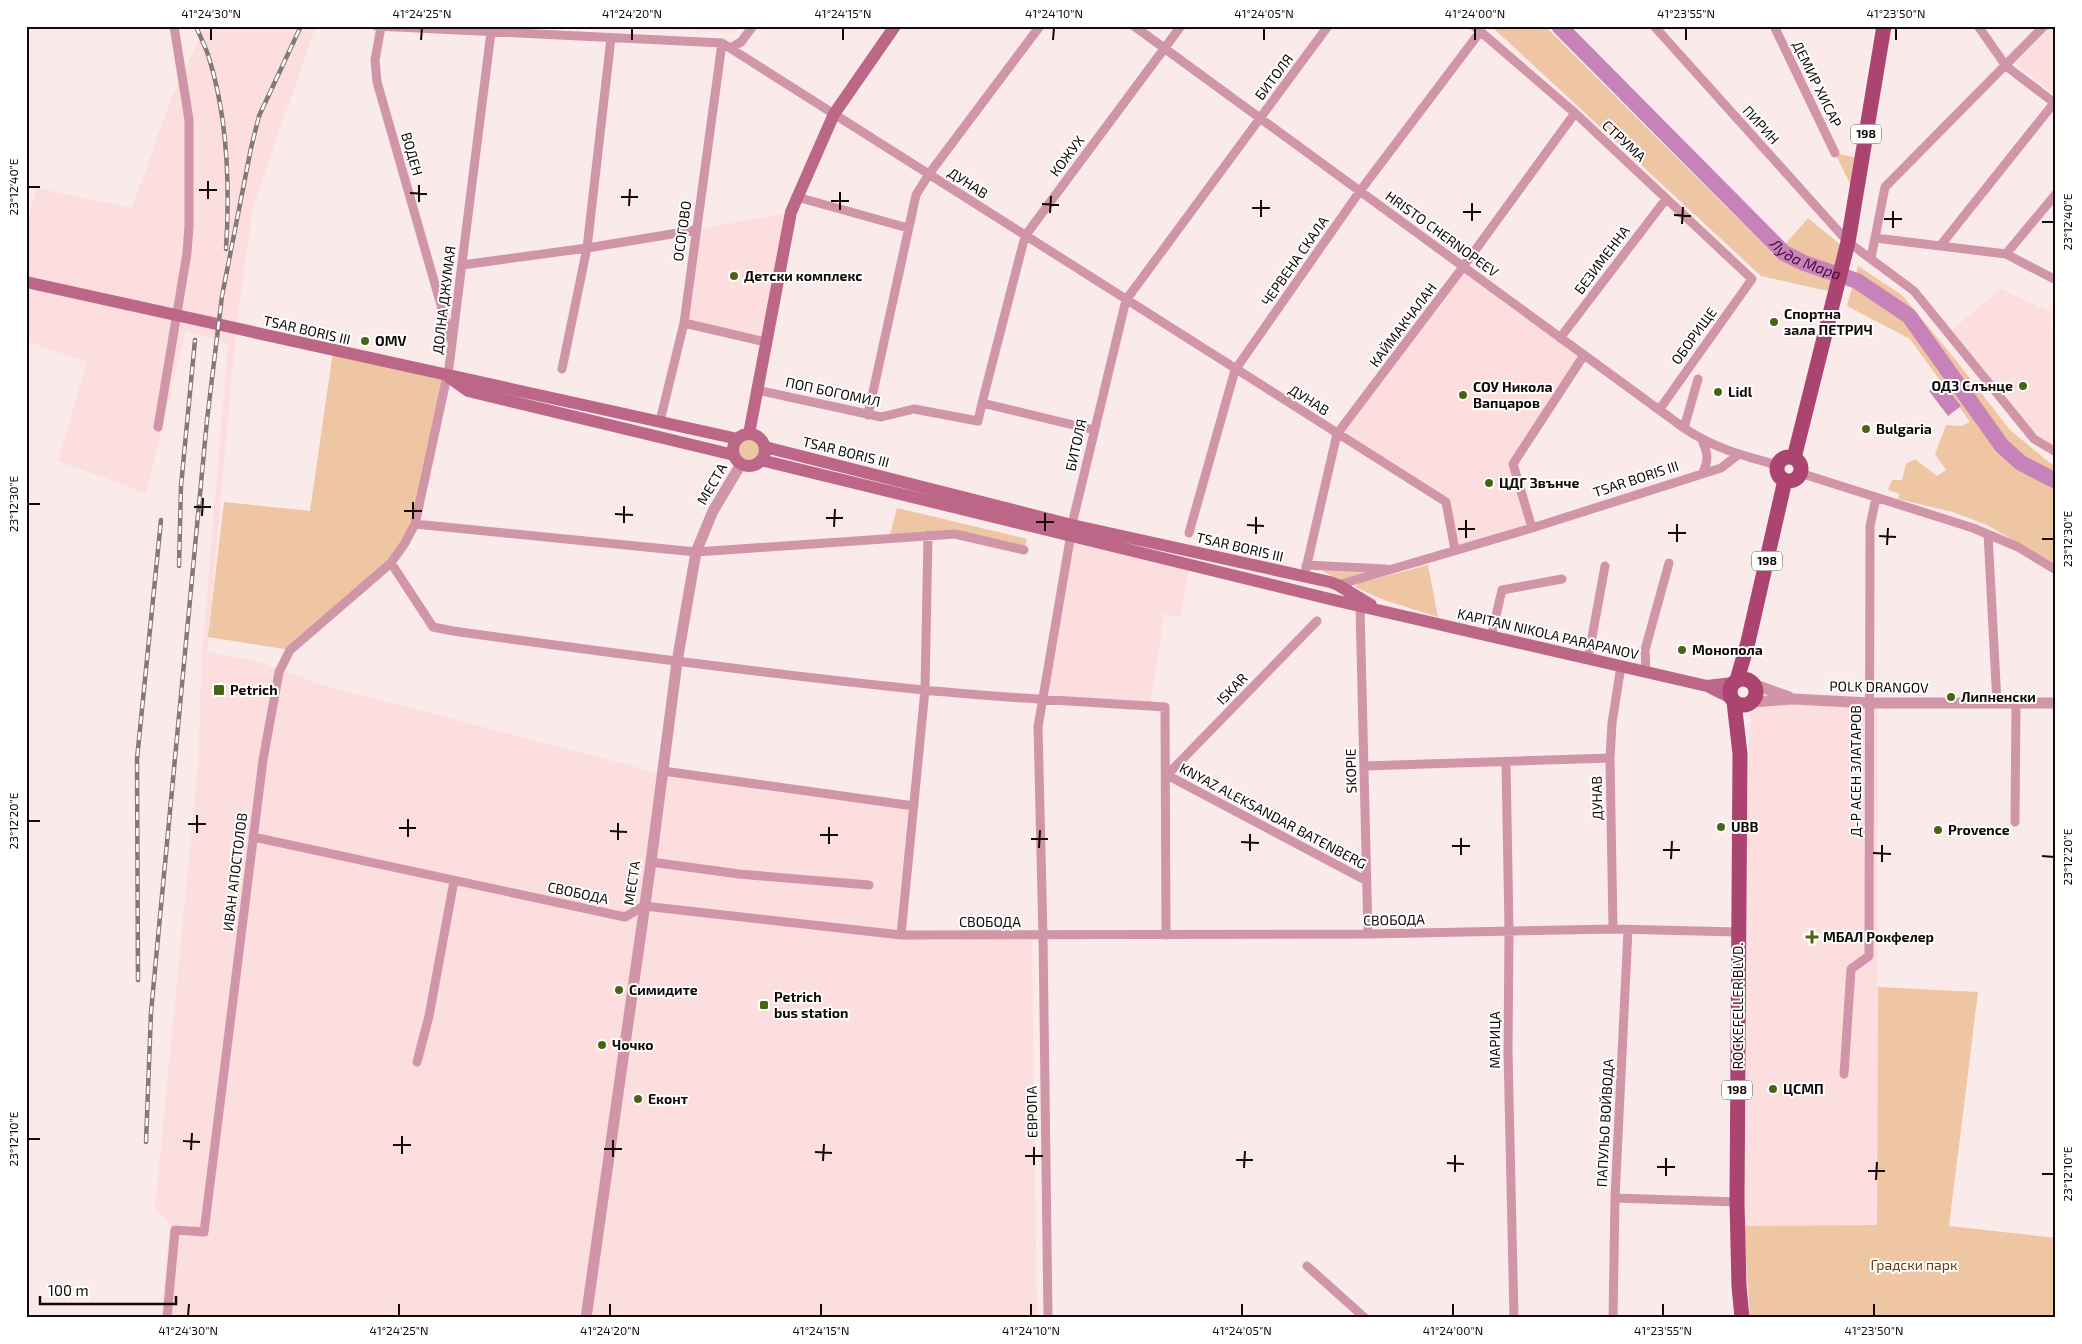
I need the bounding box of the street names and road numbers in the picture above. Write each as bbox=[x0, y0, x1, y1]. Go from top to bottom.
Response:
street label: ДЕМИР ХИСАР bbox=[1789, 38, 1846, 130]
street label: БИТОЛЯ bbox=[1251, 50, 1296, 103]
street label: ПИРИН bbox=[1740, 102, 1783, 148]
street label: СТРУМА bbox=[1599, 116, 1650, 165]
road number: 198 bbox=[1851, 125, 1881, 144]
street label: ВОДЕН bbox=[398, 130, 427, 178]
street label: КОЖУХ bbox=[1046, 132, 1088, 179]
street label: ДУНАВ bbox=[945, 163, 991, 202]
street label: HRISTO CHERNOPEEV bbox=[1383, 187, 1502, 281]
street label: ОСОГОВО bbox=[669, 200, 694, 262]
street label: ЧЕРВЕНА СКАЛА bbox=[1257, 212, 1332, 309]
street label: БЕЗИМЕННА bbox=[1570, 222, 1633, 297]
street label: ДОЛНА ДЖУМАЯ bbox=[428, 245, 459, 355]
street label: КАЙМАКЧАЛАН bbox=[1365, 279, 1440, 370]
street label: ОБОРИЩЕ bbox=[1667, 304, 1720, 367]
street label: TSAR BORIS III bbox=[262, 311, 352, 348]
street label: ПОП БОГОМИЛ bbox=[784, 373, 882, 410]
street label: ДУНАВ bbox=[1286, 381, 1333, 419]
street label: БИТОЛЯ bbox=[1061, 417, 1090, 473]
street label: TSAR BORIS III bbox=[801, 433, 891, 471]
street label: TSAR BORIS III bbox=[1591, 457, 1681, 500]
street label: МЕСТА bbox=[693, 460, 730, 507]
street label: TSAR BORIS III bbox=[1195, 528, 1285, 565]
road number: 198 bbox=[1752, 552, 1782, 570]
street label: KAPITAN NIKOLA PARAPANOV bbox=[1456, 604, 1641, 663]
street label: ISKAR bbox=[1213, 669, 1251, 708]
street label: POLK DRANGOV bbox=[1829, 677, 1929, 696]
street label: Д-Р АСЕН ЗЛАТАРОВ bbox=[1847, 705, 1864, 837]
street label: SKOPIE bbox=[1342, 748, 1359, 794]
street label: KNYAZ ALEKSANDAR BATENBERG bbox=[1177, 759, 1370, 872]
street label: ДУНАВ bbox=[1588, 776, 1605, 820]
street label: ИВАН АПОСТОЛОВ bbox=[219, 812, 250, 932]
street label: МЕСТА bbox=[620, 859, 643, 906]
street label: СВОБОДА bbox=[546, 878, 610, 907]
street label: СВОБОДА bbox=[1363, 910, 1425, 929]
street label: СВОБОДА bbox=[959, 913, 1021, 930]
street label: ROCKEFELLER BLVD. bbox=[1729, 942, 1746, 1070]
street label: МАРИЦА bbox=[1486, 1011, 1503, 1069]
street label: ПАПУЛЬО ВОЙВОДА bbox=[1593, 1058, 1616, 1188]
road number: 198 bbox=[1722, 1080, 1752, 1100]
street label: ЕВРОПА bbox=[1023, 1085, 1040, 1138]

